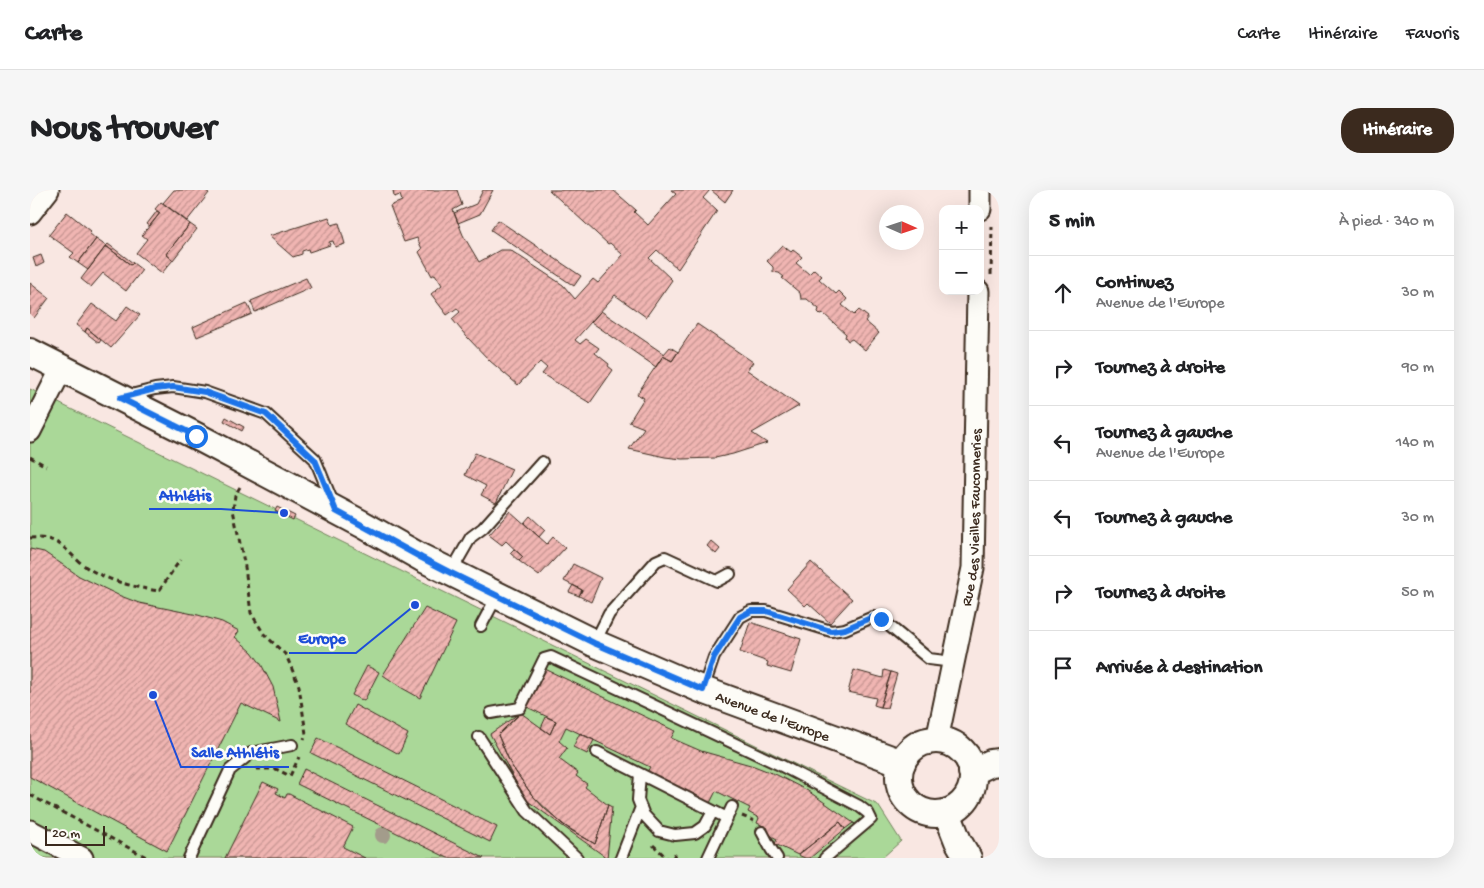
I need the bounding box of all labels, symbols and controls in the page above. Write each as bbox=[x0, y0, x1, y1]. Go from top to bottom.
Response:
text: Carte bbox=[25, 20, 82, 49]
text: Carte bbox=[1237, 24, 1280, 45]
text: Itinéraire bbox=[1308, 24, 1378, 45]
text: Favoris bbox=[1406, 24, 1459, 45]
button: Itinéraire bbox=[1341, 108, 1454, 153]
text: Nous trouver bbox=[30, 110, 216, 151]
north arrow bbox=[879, 205, 924, 250]
map controls bbox=[939, 205, 984, 295]
button: + bbox=[939, 205, 984, 250]
text: 5 min bbox=[1049, 210, 1094, 235]
text: À pied · 340 m bbox=[1339, 213, 1434, 232]
button: − bbox=[939, 250, 984, 295]
text: Continuez bbox=[1096, 272, 1173, 295]
icon: ahead bbox=[1049, 279, 1077, 307]
text: 30 m bbox=[1401, 284, 1434, 303]
text: Avenue de l'Europe bbox=[1096, 295, 1225, 314]
icon: right bbox=[1049, 354, 1077, 382]
text: Tournez à droite bbox=[1096, 357, 1225, 380]
text: 90 m bbox=[1402, 359, 1434, 378]
text: Tournez à gauche bbox=[1096, 422, 1232, 445]
route start bbox=[185, 425, 208, 448]
street label: Rue des Vieilles Fauconneries bbox=[958, 428, 987, 608]
icon: left bbox=[1049, 429, 1077, 457]
text: 140 m bbox=[1396, 434, 1434, 453]
text: Avenue de l'Europe bbox=[1096, 445, 1225, 464]
callout: Athlétis bbox=[149, 478, 221, 509]
text: Athlétis bbox=[158, 488, 212, 507]
icon: left bbox=[1049, 504, 1077, 532]
text: Tournez à gauche bbox=[1096, 507, 1232, 530]
text: 30 m bbox=[1401, 509, 1434, 528]
icon: right bbox=[1049, 579, 1077, 607]
text: Tournez à droite bbox=[1096, 582, 1225, 605]
text: 50 m bbox=[1401, 584, 1434, 603]
route end bbox=[870, 608, 893, 631]
callout: Europe bbox=[289, 622, 356, 653]
text: Europe bbox=[298, 631, 347, 650]
icon: arrive bbox=[1049, 654, 1077, 682]
text: Arrivée à destination bbox=[1096, 657, 1262, 680]
street label: Avenue de l'Europe bbox=[713, 688, 832, 747]
callout: Salle Athlétis bbox=[181, 736, 289, 767]
text: Salle Athlétis bbox=[191, 745, 280, 764]
scale bar bbox=[45, 823, 105, 846]
text: 20 m bbox=[52, 826, 80, 843]

